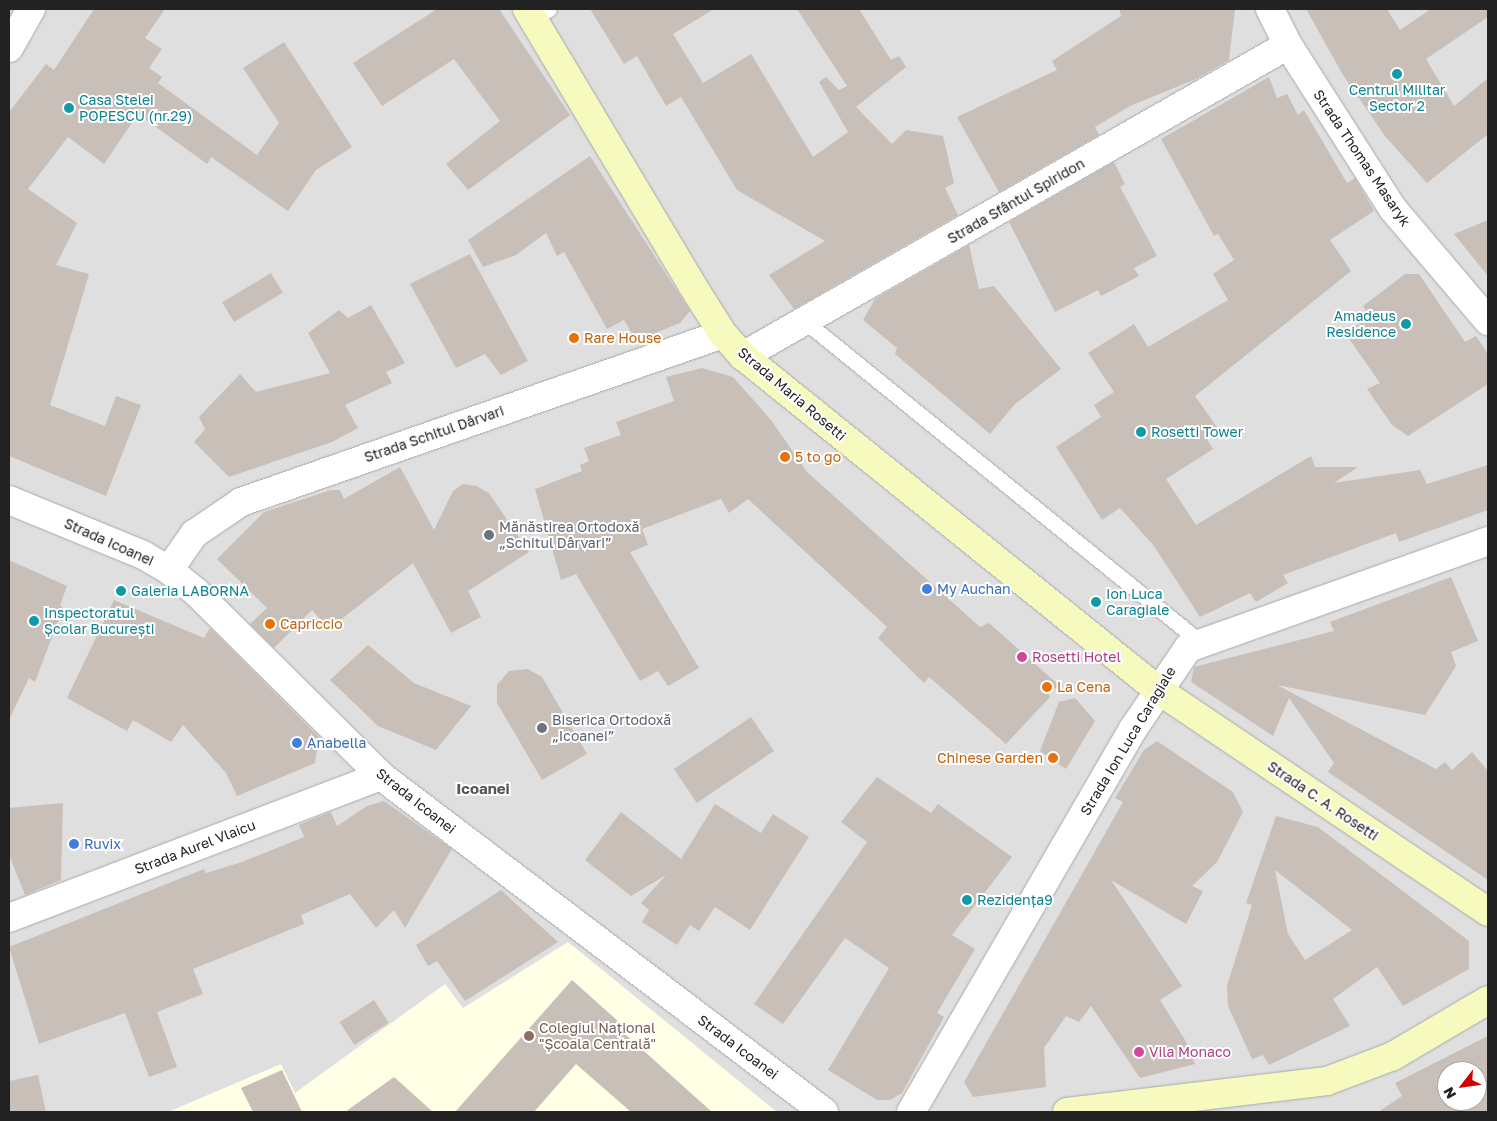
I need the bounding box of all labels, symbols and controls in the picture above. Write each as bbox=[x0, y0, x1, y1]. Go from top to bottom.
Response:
marker: Centrul Militar Sector 2 bbox=[1391, 68, 1403, 80]
place label: Centrul Militar Sector 2 bbox=[1349, 82, 1445, 114]
street label: Strada Thomas Masaryk bbox=[1310, 86, 1414, 230]
place label: Casa Stelei POPESCU (nr.29) bbox=[79, 92, 192, 124]
marker: Casa Stelei POPESCU (nr.29) bbox=[63, 102, 75, 114]
street label: Strada Sfântul Spiridon bbox=[944, 155, 1088, 247]
place label: Amadeus Residence bbox=[1326, 308, 1396, 341]
marker: Amadeus Residence bbox=[1400, 318, 1412, 330]
place label: Rare House bbox=[584, 330, 661, 346]
marker: Rare House bbox=[568, 332, 580, 344]
street label: Strada Maria Rosetti bbox=[734, 344, 850, 444]
street label: Strada Schitul Dârvari bbox=[362, 402, 506, 466]
place label: Rosetti Tower bbox=[1151, 424, 1243, 440]
marker: Rosetti Tower bbox=[1135, 426, 1147, 438]
place label: 5 to go bbox=[795, 449, 841, 465]
marker: 5 to go bbox=[779, 451, 791, 463]
street label: Strada Icoanei bbox=[62, 515, 156, 569]
place label: Mănăstirea Ortodoxă „Schitul Dârvari” bbox=[499, 519, 639, 552]
marker: Mănăstirea Ortodoxă „Schitul Dârvari” bbox=[483, 529, 495, 541]
place label: My Auchan bbox=[937, 581, 1011, 597]
place label: Galeria LABORNA bbox=[131, 583, 249, 599]
marker: My Auchan bbox=[921, 583, 933, 595]
marker: Galeria LABORNA bbox=[115, 585, 127, 597]
place label: Ion Luca Caragiale bbox=[1106, 586, 1169, 618]
marker: Ion Luca Caragiale bbox=[1090, 596, 1102, 608]
place label: Inspectoratul Școlar București bbox=[44, 605, 155, 638]
marker: Inspectoratul Școlar București bbox=[28, 615, 40, 627]
place label: Capriccio bbox=[280, 616, 343, 632]
marker: Capriccio bbox=[264, 618, 276, 630]
place label: Rosetti Hotel bbox=[1032, 649, 1121, 665]
marker: Rosetti Hotel bbox=[1016, 651, 1028, 663]
street label: Strada Ion Luca Caragiale bbox=[1077, 663, 1179, 819]
place label: La Cena bbox=[1057, 679, 1111, 695]
marker: La Cena bbox=[1041, 681, 1053, 693]
place label: Biserica Ortodoxă „Icoanei” bbox=[552, 712, 671, 744]
marker: Biserica Ortodoxă „Icoanei” bbox=[536, 722, 548, 734]
place label: Anabella bbox=[307, 735, 366, 751]
marker: Anabella bbox=[291, 737, 303, 749]
place label: Chinese Garden bbox=[937, 750, 1043, 766]
marker: Chinese Garden bbox=[1047, 752, 1059, 764]
street label: Strada C. A. Rosetti bbox=[1264, 758, 1382, 844]
street label: Strada Icoanei bbox=[373, 765, 459, 837]
district label: Icoanei bbox=[456, 780, 510, 798]
street label: Strada Aurel Vlaicu bbox=[132, 816, 258, 878]
place label: Ruvix bbox=[84, 836, 121, 852]
marker: Ruvix bbox=[68, 838, 80, 850]
place label: Rezidența9 bbox=[977, 892, 1053, 908]
marker: Rezidența9 bbox=[961, 894, 973, 906]
street label: Strada Icoanei bbox=[694, 1011, 782, 1083]
place label: Colegiul Național "Școala Centrală" bbox=[539, 1020, 656, 1052]
marker: Colegiul Național "Școala Centrală" bbox=[523, 1030, 535, 1042]
place label: Vila Monaco bbox=[1149, 1044, 1231, 1060]
marker: Vila Monaco bbox=[1133, 1046, 1145, 1058]
north arrow bbox=[1437, 1061, 1487, 1111]
text: N bbox=[1439, 1084, 1459, 1102]

